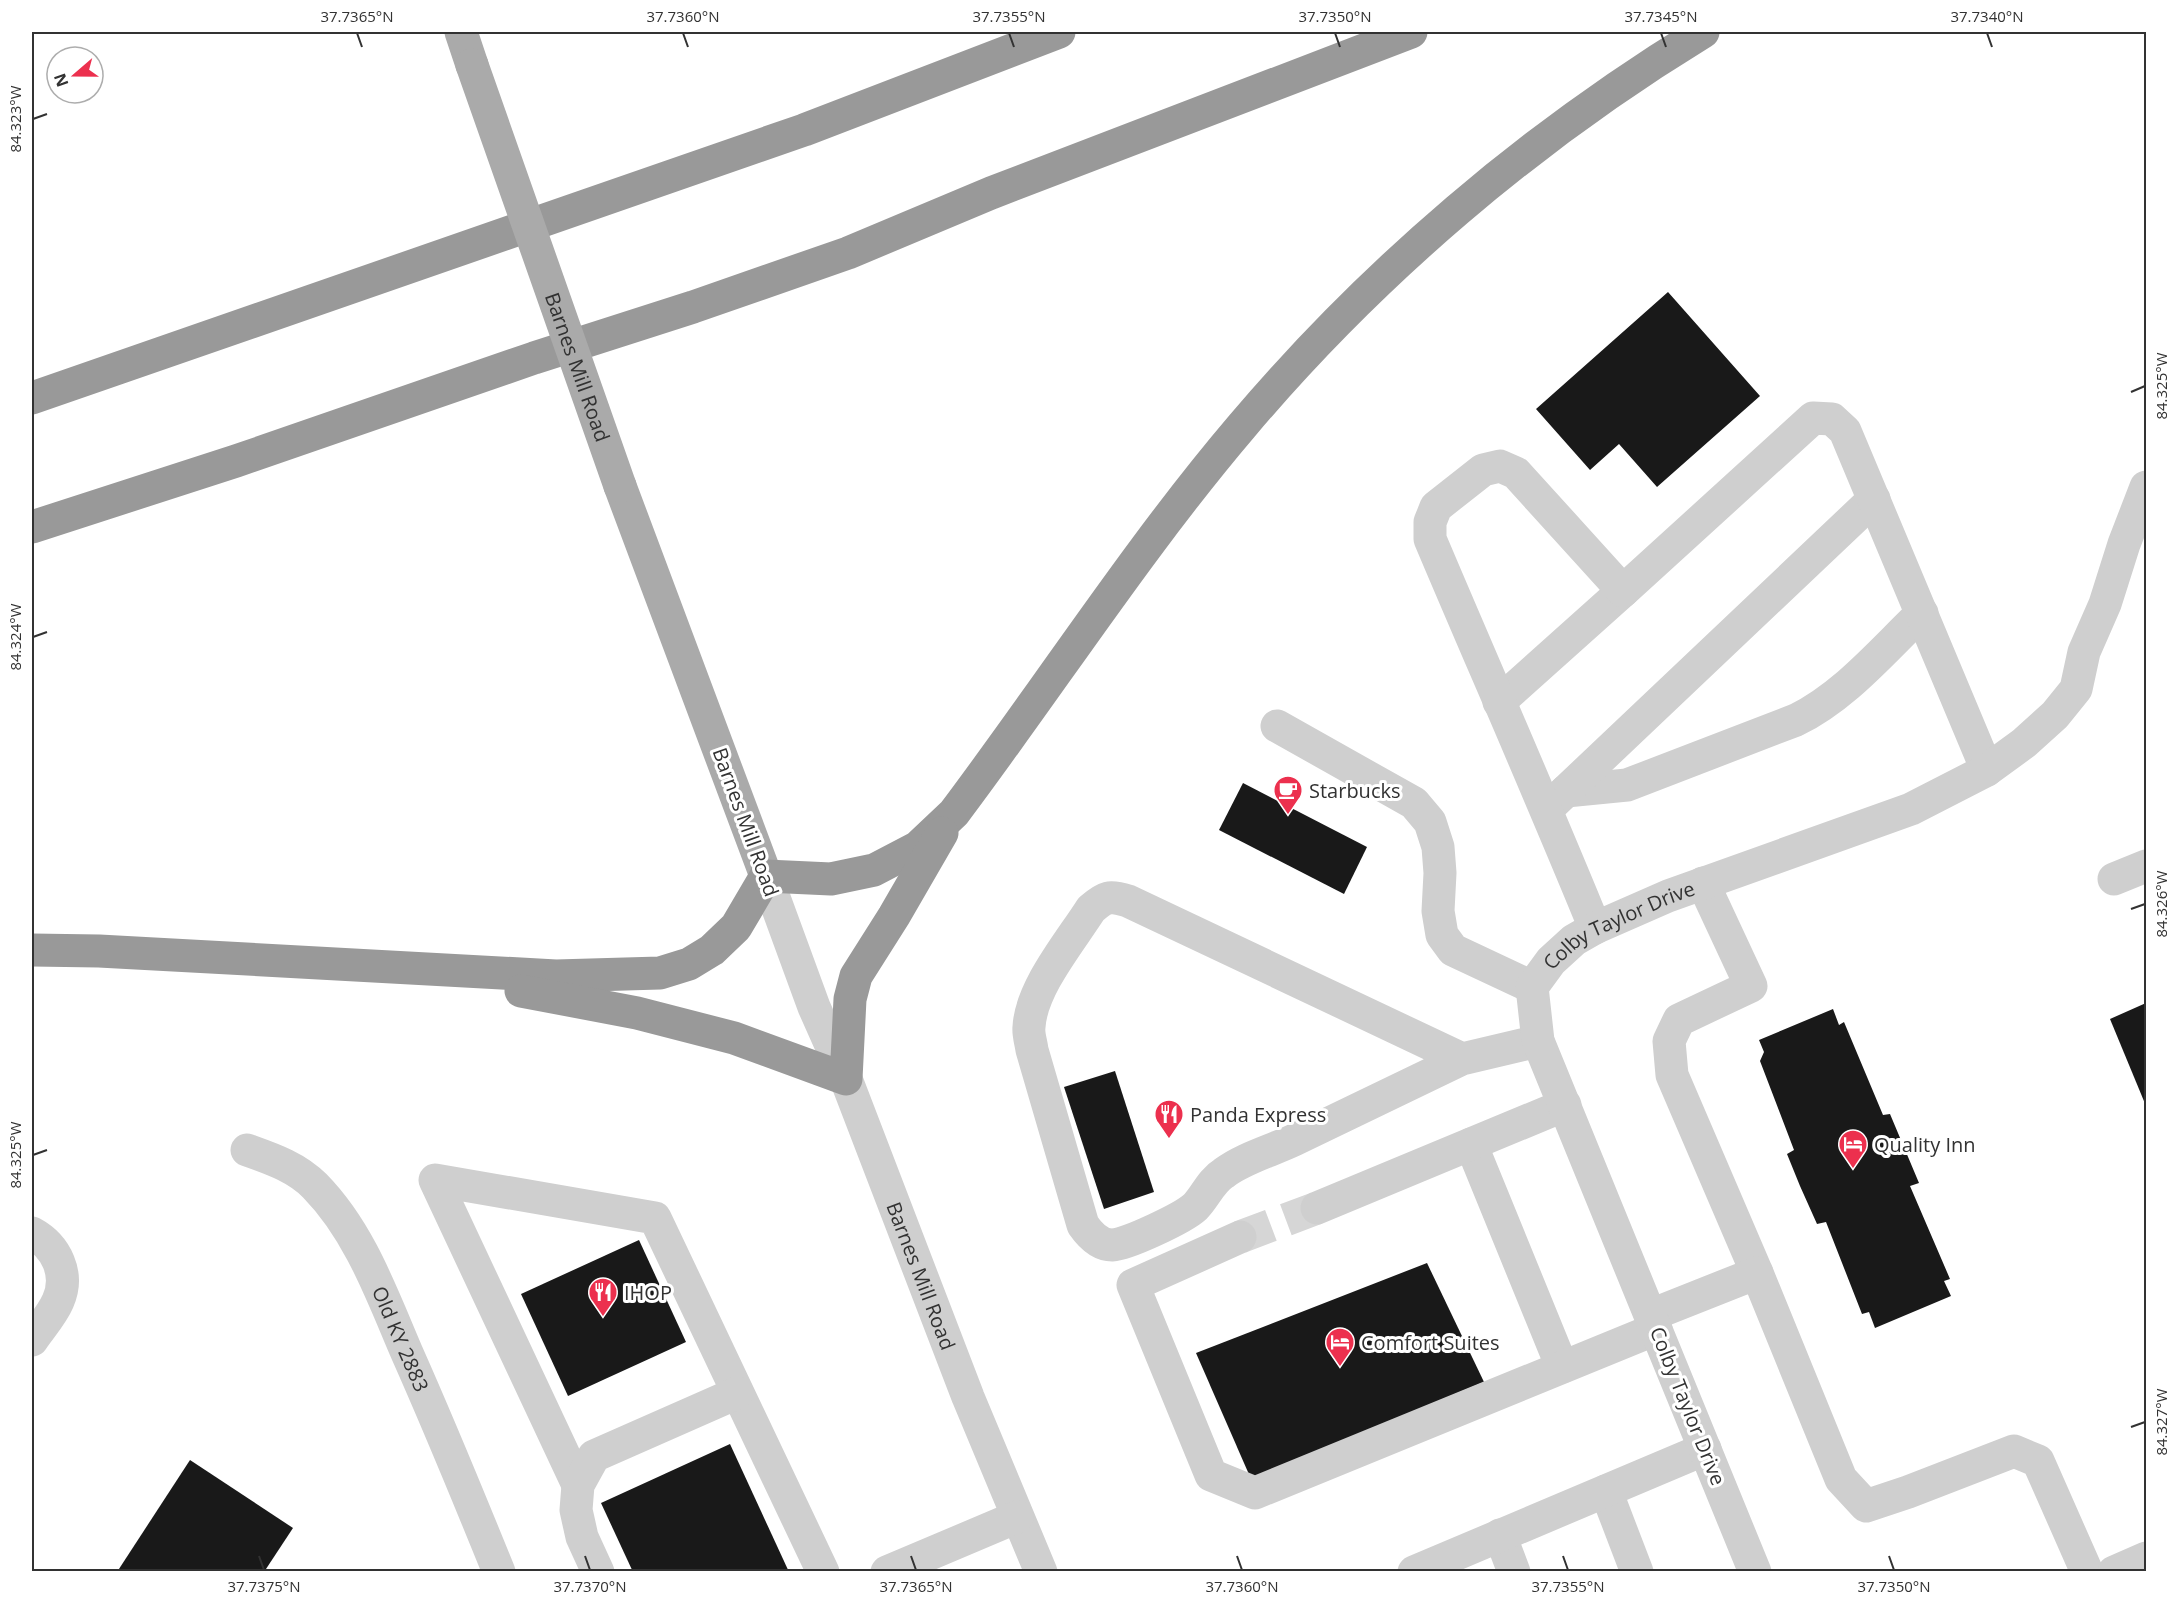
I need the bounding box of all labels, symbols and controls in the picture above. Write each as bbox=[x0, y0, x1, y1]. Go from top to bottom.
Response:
text: 37.7365°N bbox=[320, 6, 394, 26]
text: 37.7360°N bbox=[646, 6, 720, 26]
text: 37.7355°N bbox=[972, 6, 1046, 26]
text: 37.7350°N bbox=[1298, 6, 1372, 26]
text: 37.7345°N bbox=[1624, 6, 1698, 26]
text: 37.7340°N bbox=[1950, 6, 2024, 26]
north arrow bbox=[45, 45, 105, 105]
text: N bbox=[48, 70, 73, 90]
text: 84.323°W bbox=[5, 85, 25, 153]
street label: Barnes Mill Road bbox=[539, 289, 617, 445]
text: 84.325°W bbox=[2151, 352, 2171, 420]
text: 84.324°W bbox=[5, 603, 25, 671]
street label: Barnes Mill Road bbox=[707, 744, 785, 900]
cafe icon: Starbucks bbox=[1272, 774, 1304, 816]
place label: Starbucks bbox=[1309, 777, 1401, 804]
text: 84.326°W bbox=[2151, 870, 2171, 938]
street label: Colby Taylor Drive bbox=[1536, 874, 1698, 974]
restaurant icon: Panda Express bbox=[1153, 1098, 1185, 1140]
place label: Panda Express bbox=[1190, 1101, 1326, 1128]
text: 84.325°W bbox=[5, 1121, 25, 1189]
hotel icon: Quality Inn bbox=[1837, 1128, 1869, 1170]
place label: Quality Inn bbox=[1874, 1131, 1976, 1158]
street label: Barnes Mill Road bbox=[881, 1198, 962, 1354]
restaurant icon: IHOP bbox=[587, 1276, 619, 1318]
place label: IHOP bbox=[624, 1279, 672, 1306]
street label: Old KY 2883 bbox=[367, 1282, 436, 1396]
street label: Colby Taylor Drive bbox=[1644, 1323, 1732, 1489]
hotel icon: Comfort Suites bbox=[1324, 1326, 1356, 1368]
place label: Comfort Suites bbox=[1361, 1329, 1500, 1356]
text: 84.327°W bbox=[2151, 1388, 2171, 1456]
text: 37.7375°N bbox=[227, 1576, 301, 1596]
text: 37.7370°N bbox=[553, 1576, 627, 1596]
text: 37.7365°N bbox=[879, 1576, 953, 1596]
text: 37.7360°N bbox=[1205, 1576, 1279, 1596]
text: 37.7355°N bbox=[1531, 1576, 1605, 1596]
text: 37.7350°N bbox=[1857, 1576, 1931, 1596]

